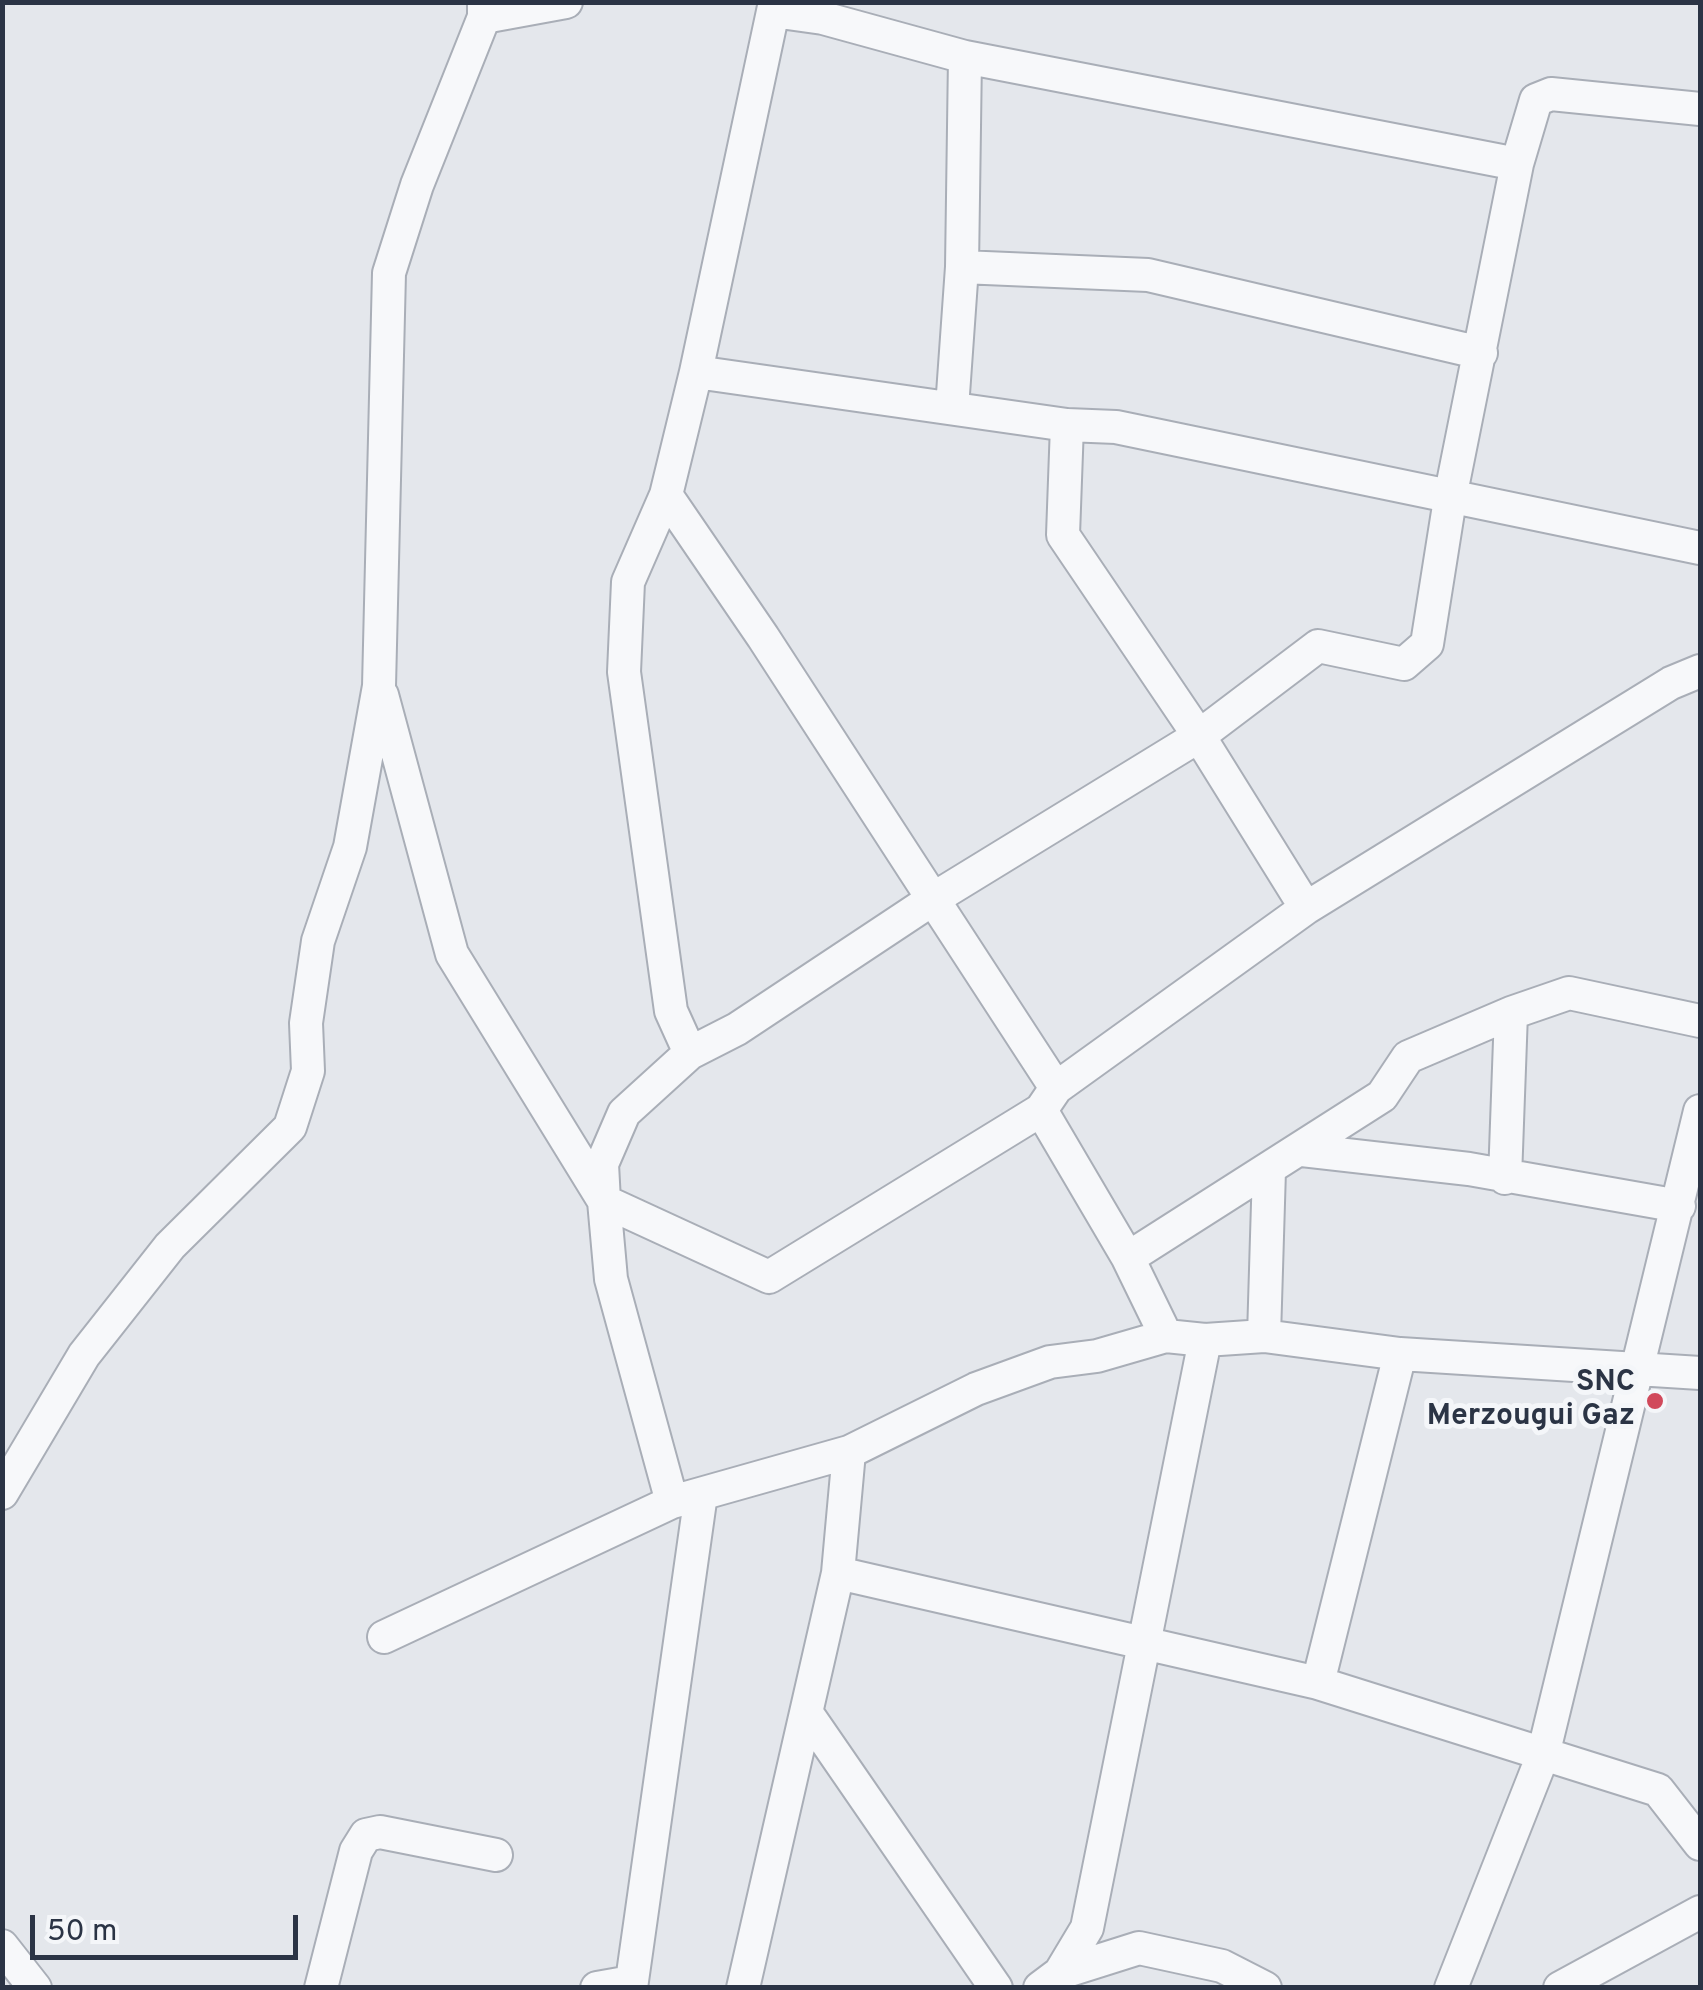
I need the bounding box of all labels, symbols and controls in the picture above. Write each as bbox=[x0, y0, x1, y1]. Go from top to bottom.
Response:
place label: SNC Merzougui Gaz bbox=[1427, 1366, 1635, 1436]
marker: SNC Merzougui Gaz bbox=[1644, 1390, 1666, 1412]
scale bar bbox=[35, 1895, 302, 1957]
text: 50 m bbox=[47, 1914, 117, 1951]

